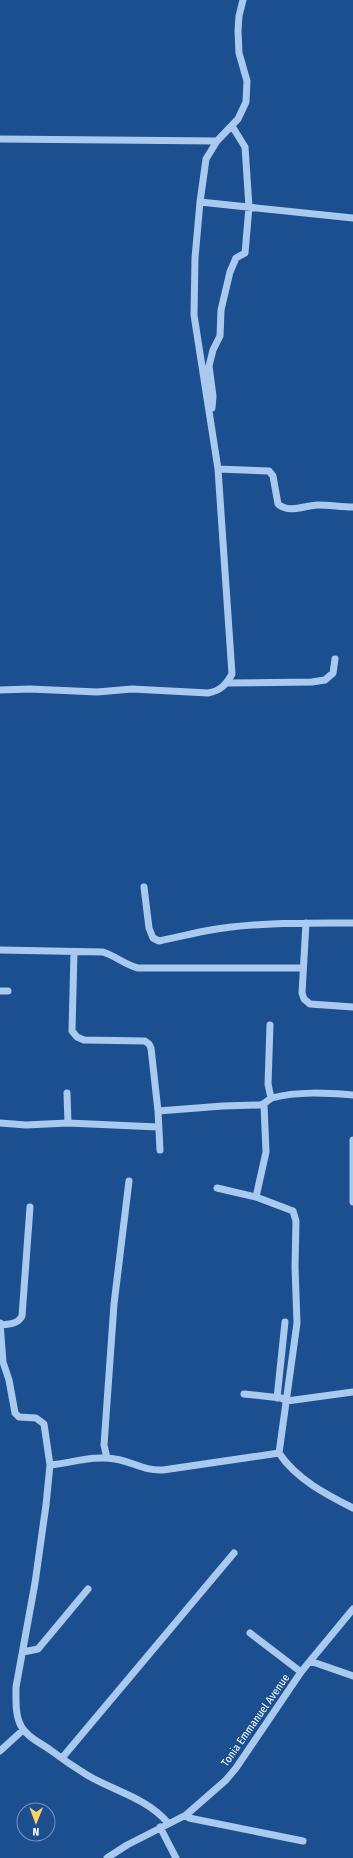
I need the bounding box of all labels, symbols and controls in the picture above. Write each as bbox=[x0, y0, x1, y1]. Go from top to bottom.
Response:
street label: Tonia Emmanuel Avenue bbox=[219, 1672, 292, 1769]
north arrow bbox=[16, 1802, 56, 1842]
text: N bbox=[32, 1825, 39, 1838]

